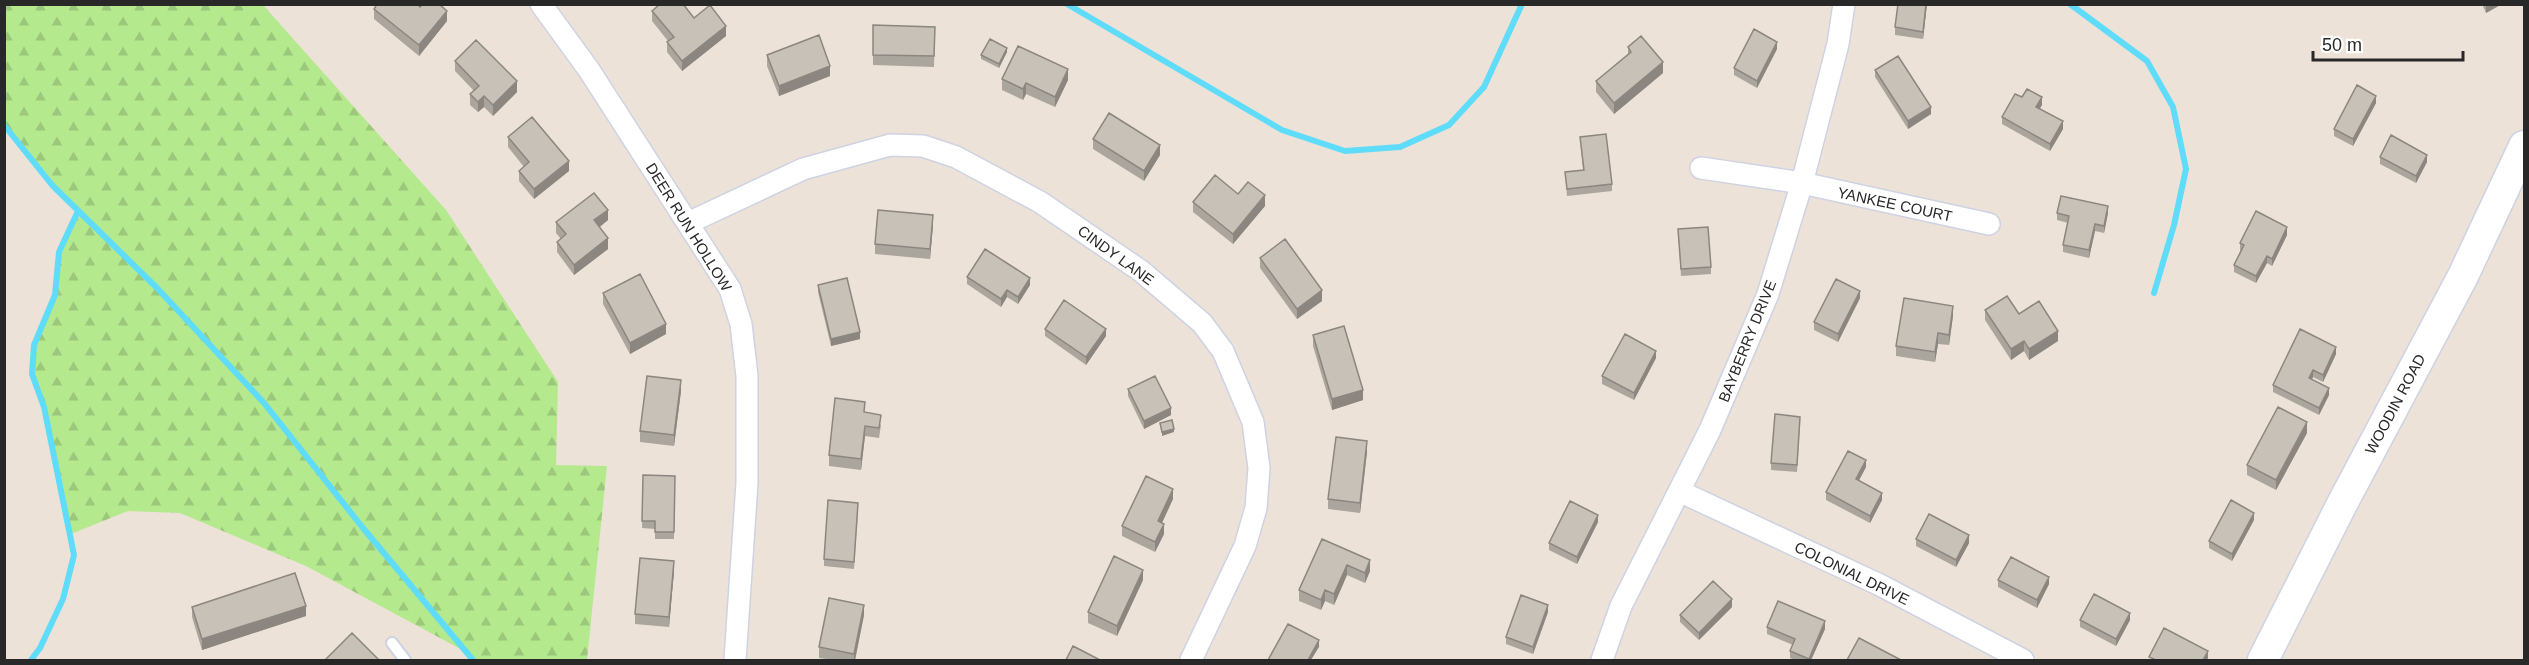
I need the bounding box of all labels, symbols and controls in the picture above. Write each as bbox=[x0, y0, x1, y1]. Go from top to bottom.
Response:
scale bar bbox=[2313, 24, 2463, 62]
text: 50 m bbox=[2322, 35, 2362, 55]
street label: DEER RUN HOLLOW bbox=[643, 160, 736, 295]
street label: YANKEE COURT bbox=[1836, 184, 1954, 224]
street label: CINDY LANE bbox=[1075, 222, 1157, 288]
street label: BAYBERRY DRIVE bbox=[1715, 278, 1779, 404]
street label: WOODIN ROAD bbox=[2361, 351, 2429, 457]
street label: COLONIAL DRIVE bbox=[1792, 538, 1912, 608]

